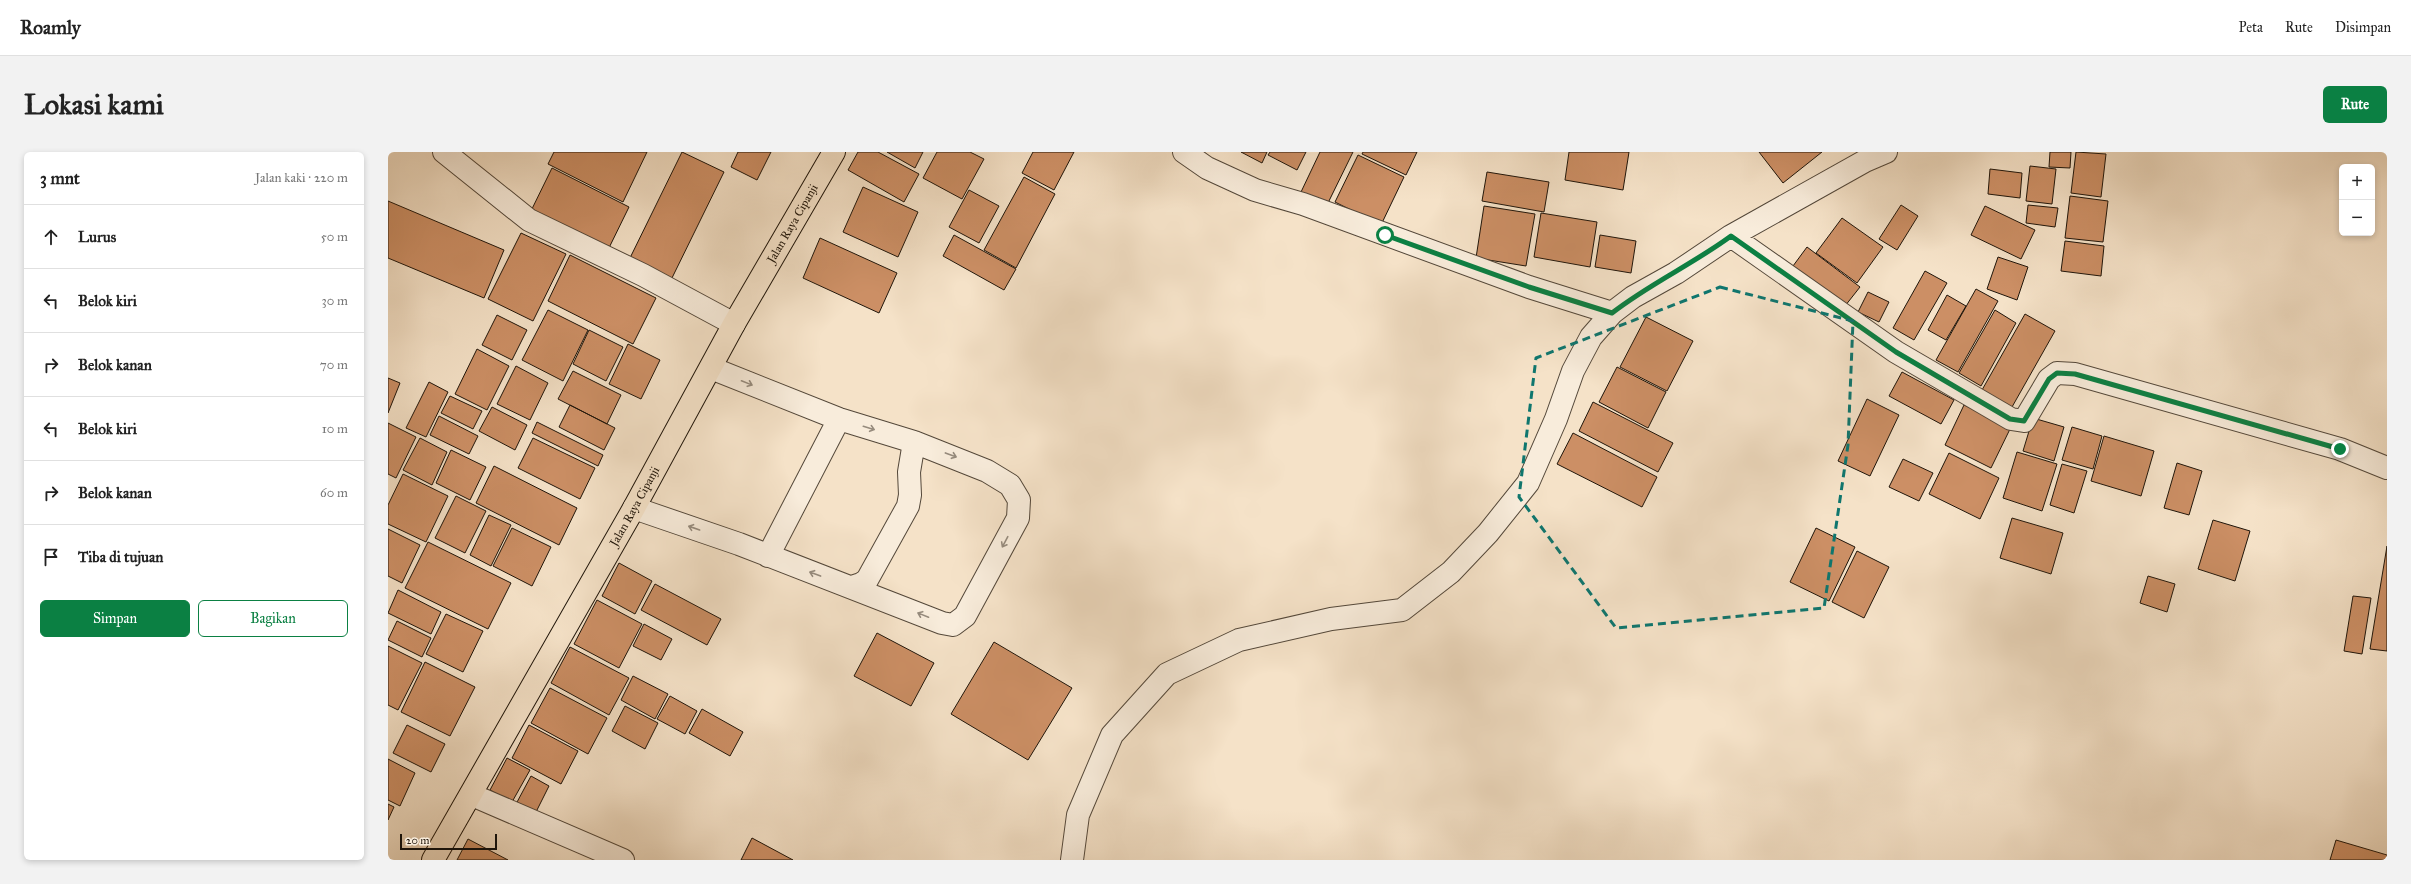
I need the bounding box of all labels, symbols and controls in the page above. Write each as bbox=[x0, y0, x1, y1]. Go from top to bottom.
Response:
text: Roamly bbox=[20, 16, 81, 39]
text: Peta bbox=[2239, 19, 2263, 36]
text: Rute bbox=[2285, 19, 2313, 36]
text: Disimpan bbox=[2335, 19, 2391, 36]
button: Rute bbox=[2323, 86, 2387, 123]
text: Lokasi kami bbox=[24, 87, 164, 122]
map controls bbox=[2339, 164, 2375, 236]
button: + bbox=[2339, 164, 2375, 200]
text: 3 mnt bbox=[40, 168, 80, 189]
text: Jalan kaki · 220 m bbox=[255, 170, 348, 186]
street label: Jalan Raya Cipanji bbox=[763, 181, 821, 268]
button: − bbox=[2339, 200, 2375, 236]
icon: ahead bbox=[40, 226, 62, 248]
route start bbox=[1376, 226, 1394, 244]
text: Lurus bbox=[78, 228, 116, 246]
text: 50 m bbox=[321, 229, 348, 245]
icon: left bbox=[40, 290, 62, 312]
text: Belok kiri bbox=[78, 292, 137, 310]
text: 30 m bbox=[322, 293, 348, 309]
icon: right bbox=[40, 354, 62, 376]
text: Belok kanan bbox=[78, 356, 152, 374]
text: 70 m bbox=[320, 357, 348, 373]
one-way arrow bbox=[741, 379, 753, 387]
icon: left bbox=[40, 418, 62, 440]
text: Belok kiri bbox=[78, 420, 137, 438]
text: 10 m bbox=[322, 421, 348, 437]
one-way arrow bbox=[862, 425, 875, 432]
route end bbox=[2331, 440, 2349, 458]
one-way arrow bbox=[944, 452, 956, 460]
street label: Jalan Raya Cipanji bbox=[606, 463, 663, 551]
icon: right bbox=[40, 482, 62, 504]
text: Belok kanan bbox=[78, 484, 152, 502]
text: 60 m bbox=[320, 485, 348, 501]
one-way arrow bbox=[688, 524, 700, 532]
one-way arrow bbox=[1001, 536, 1008, 548]
icon: arrive bbox=[40, 546, 62, 568]
text: Tiba di tujuan bbox=[78, 548, 163, 566]
one-way arrow bbox=[810, 569, 822, 577]
button: Simpan bbox=[40, 600, 190, 637]
button: Bagikan bbox=[198, 600, 348, 637]
one-way arrow bbox=[918, 611, 930, 619]
scale bar bbox=[400, 832, 497, 851]
text: 20 m bbox=[406, 834, 429, 847]

